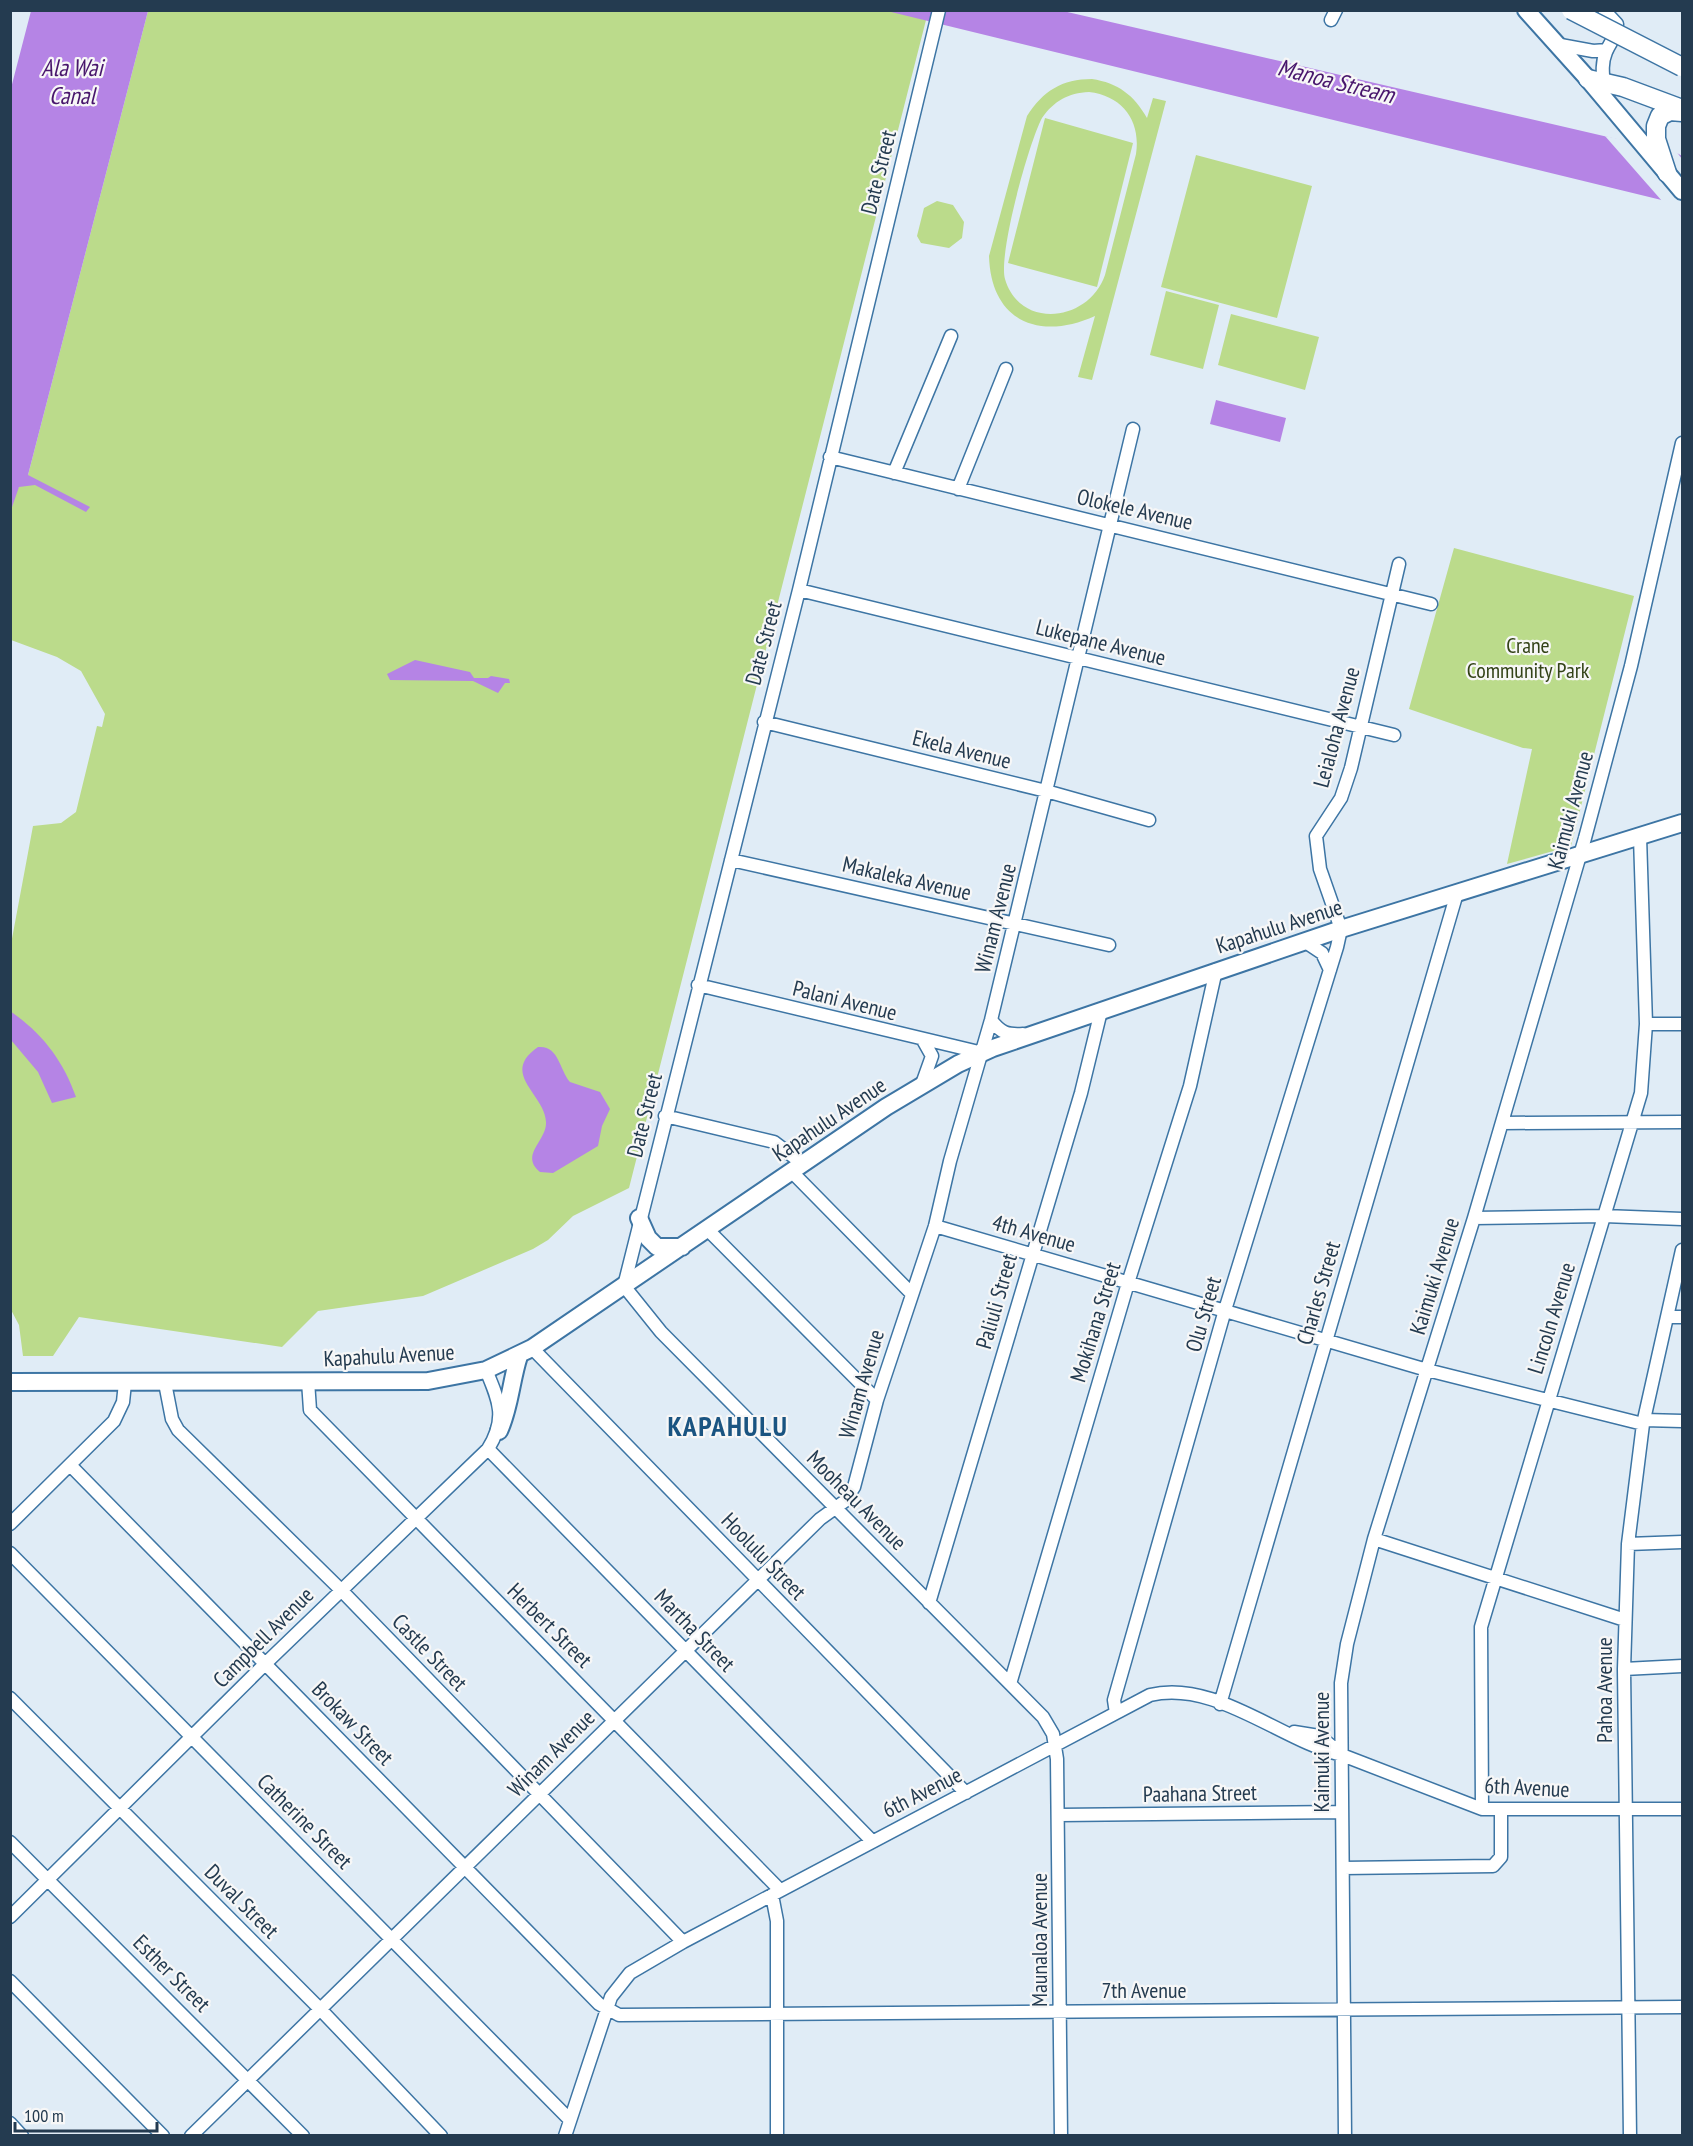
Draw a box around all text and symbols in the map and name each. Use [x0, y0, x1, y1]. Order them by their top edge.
water label: Ala Wai Canal [41, 52, 105, 111]
water label: Manoa Stream [1274, 52, 1399, 111]
street label: Date Street [854, 127, 902, 217]
street label: Olokele Avenue [1074, 482, 1196, 536]
street label: Date Street [738, 598, 788, 688]
street label: Lukepane Avenue [1033, 612, 1169, 672]
park label: Crane Community Park [1467, 631, 1590, 684]
street label: Leialoha Avenue [1306, 664, 1366, 790]
street label: Ekela Avenue [910, 723, 1014, 775]
street label: Kaimuki Avenue [1541, 748, 1599, 872]
street label: Makaleka Avenue [840, 850, 974, 906]
street label: Winam Avenue [968, 860, 1022, 976]
street label: Kapahulu Avenue [1212, 892, 1346, 960]
street label: Palani Avenue [790, 974, 900, 1026]
street label: Date Street [620, 1070, 668, 1160]
street label: Kapahulu Avenue [767, 1071, 891, 1167]
street label: 4th Avenue [989, 1208, 1079, 1258]
street label: Kaimuki Avenue [1403, 1214, 1465, 1338]
street label: Charles Street [1290, 1238, 1346, 1348]
street label: Paliuli Street [969, 1250, 1023, 1352]
street label: Mokihana Street [1063, 1259, 1127, 1385]
street label: Lincoln Avenue [1521, 1259, 1581, 1377]
street label: Olu Street [1179, 1273, 1227, 1355]
street label: Winam Avenue [832, 1326, 890, 1442]
street label: Kapahulu Avenue [323, 1338, 455, 1372]
district label: KAPAHULU [667, 1407, 789, 1444]
street label: Mooheau Avenue [801, 1444, 913, 1556]
street label: Hoolulu Street [716, 1507, 812, 1605]
street label: Herbert Street [502, 1577, 598, 1673]
street label: Campbell Avenue [207, 1581, 319, 1693]
street label: Martha Street [649, 1583, 741, 1677]
street label: Castle Street [386, 1608, 474, 1696]
street label: Pahoa Avenue [1590, 1637, 1618, 1743]
street label: Brokaw Street [306, 1675, 400, 1771]
street label: Kaimuki Avenue [1307, 1692, 1335, 1812]
street label: Winam Avenue [501, 1703, 601, 1803]
street label: 6th Avenue [878, 1760, 966, 1824]
street label: Catherine Street [252, 1768, 358, 1874]
street label: 6th Avenue [1484, 1771, 1570, 1803]
street label: Paahana Street [1143, 1778, 1257, 1808]
street label: Duval Street [199, 1858, 285, 1944]
street label: Maunaloa Avenue [1025, 1873, 1053, 2007]
street label: Esther Street [127, 1928, 217, 2018]
street label: 7th Avenue [1101, 1976, 1187, 2004]
scale bar [15, 2095, 158, 2133]
text: 100 m [24, 2104, 64, 2127]

